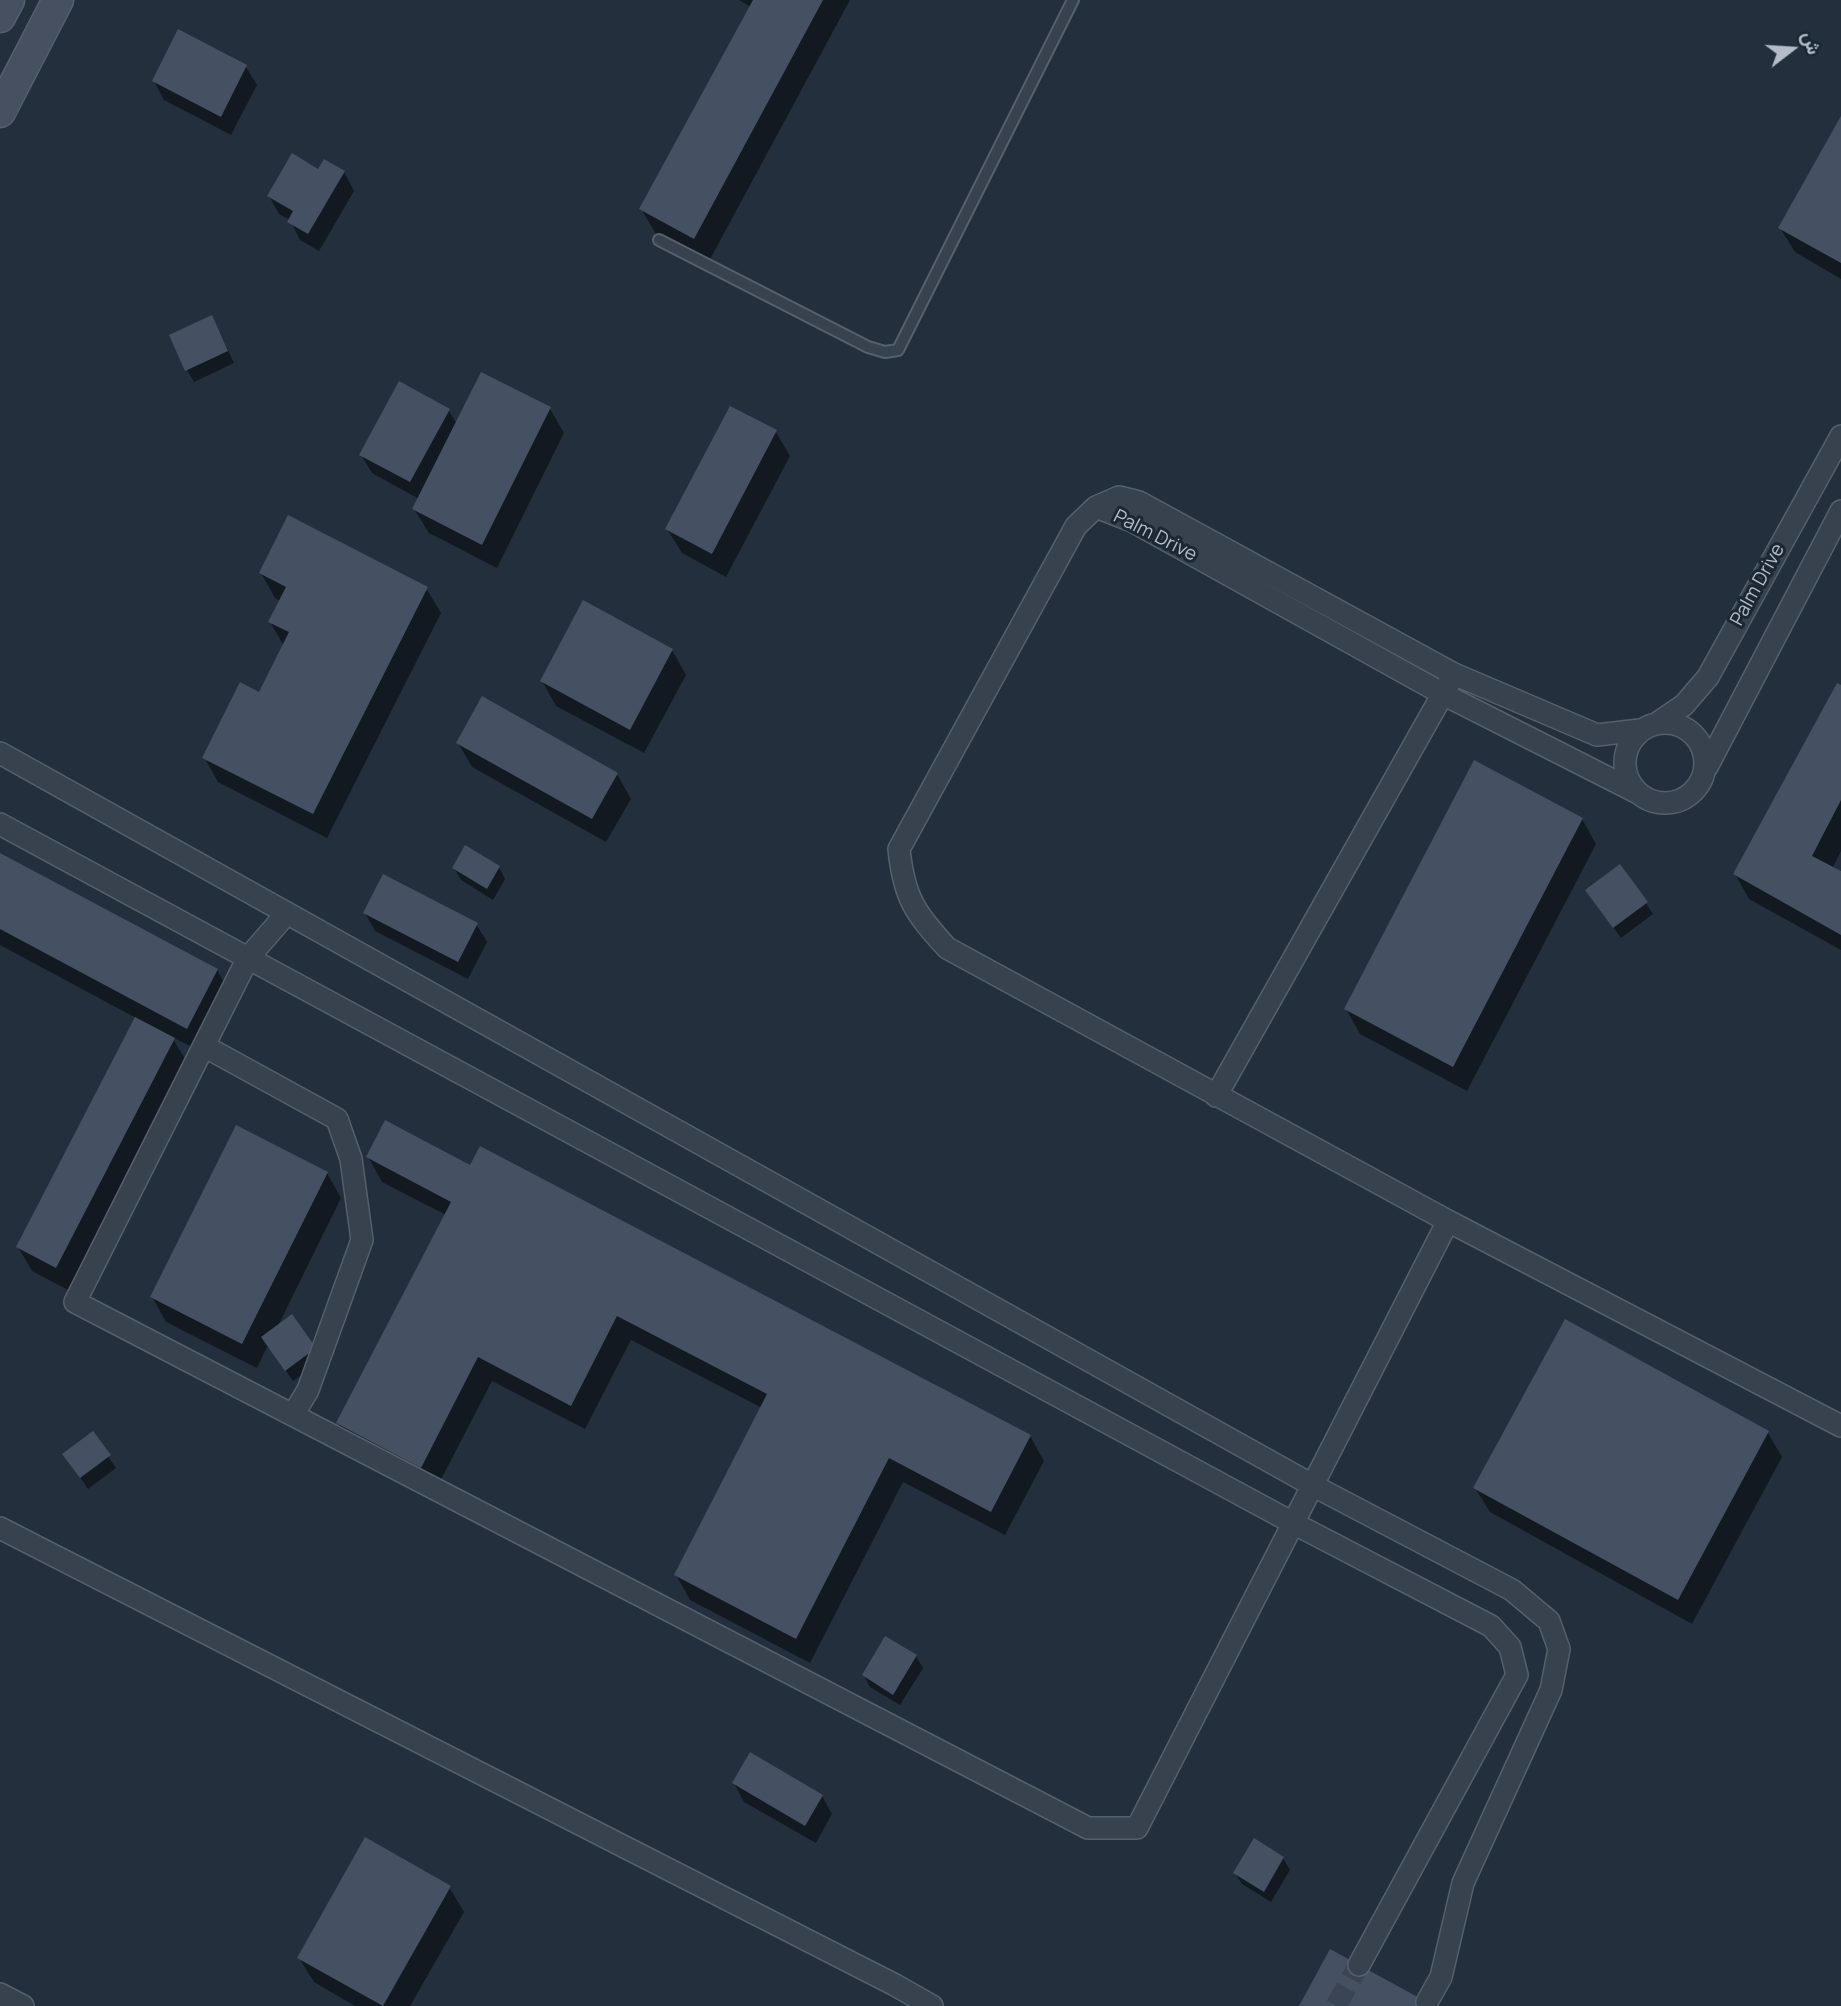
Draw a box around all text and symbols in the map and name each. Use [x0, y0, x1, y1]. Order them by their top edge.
north arrow [1757, 14, 1827, 84]
text: ش [1796, 28, 1828, 58]
street label: Palm Drive [1110, 505, 1200, 567]
street label: Palm Drive [1726, 540, 1790, 630]

